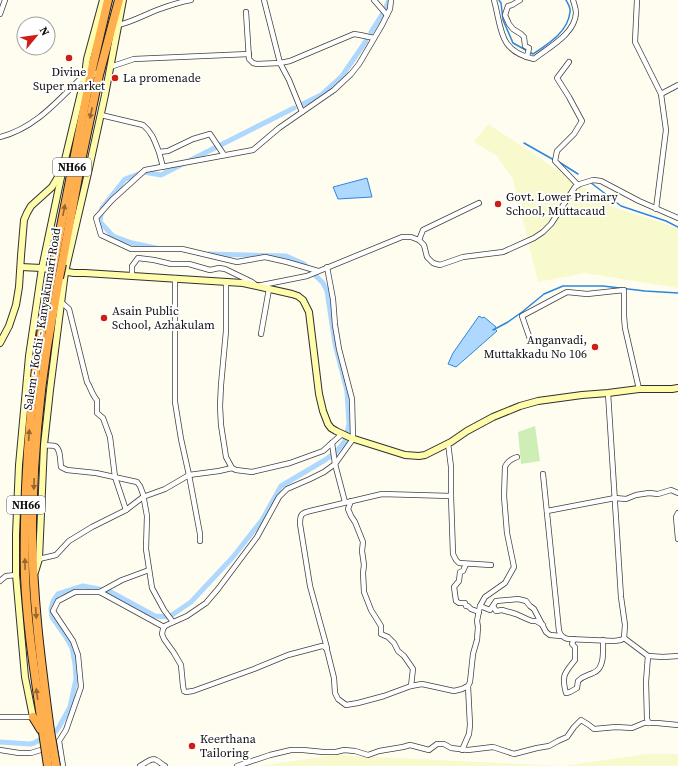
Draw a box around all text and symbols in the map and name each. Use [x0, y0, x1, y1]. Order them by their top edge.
north arrow [16, 16, 56, 56]
text: N [36, 24, 53, 39]
marker: Divine Super market [64, 53, 74, 63]
place label: Divine Super market [33, 64, 105, 94]
place label: La promenade [123, 70, 201, 86]
marker: La promenade [110, 73, 120, 83]
one-way arrow [88, 107, 94, 120]
road number: NH66 [53, 158, 91, 176]
place label: Govt. Lower Primary School, Muttacaud [506, 189, 619, 219]
marker: Govt. Lower Primary School, Muttacaud [493, 199, 503, 209]
one-way arrow [61, 204, 67, 216]
street label: Salem - Kochi - Kanyakumari Road [20, 227, 64, 411]
place label: Asain Public School, Azhakulam [112, 303, 215, 333]
marker: Asain Public School, Azhakulam [99, 313, 109, 323]
place label: Anganvadi, Muttakkadu No 106 [484, 332, 587, 362]
marker: Anganvadi, Muttakkadu No 106 [590, 342, 600, 352]
one-way arrow [26, 429, 33, 441]
one-way arrow [31, 478, 37, 491]
road number: NH66 [7, 496, 45, 514]
one-way arrow [22, 557, 28, 570]
one-way arrow [33, 607, 40, 619]
one-way arrow [34, 688, 40, 700]
place label: Keerthana Tailoring [200, 731, 257, 761]
marker: Keerthana Tailoring [187, 741, 197, 751]

